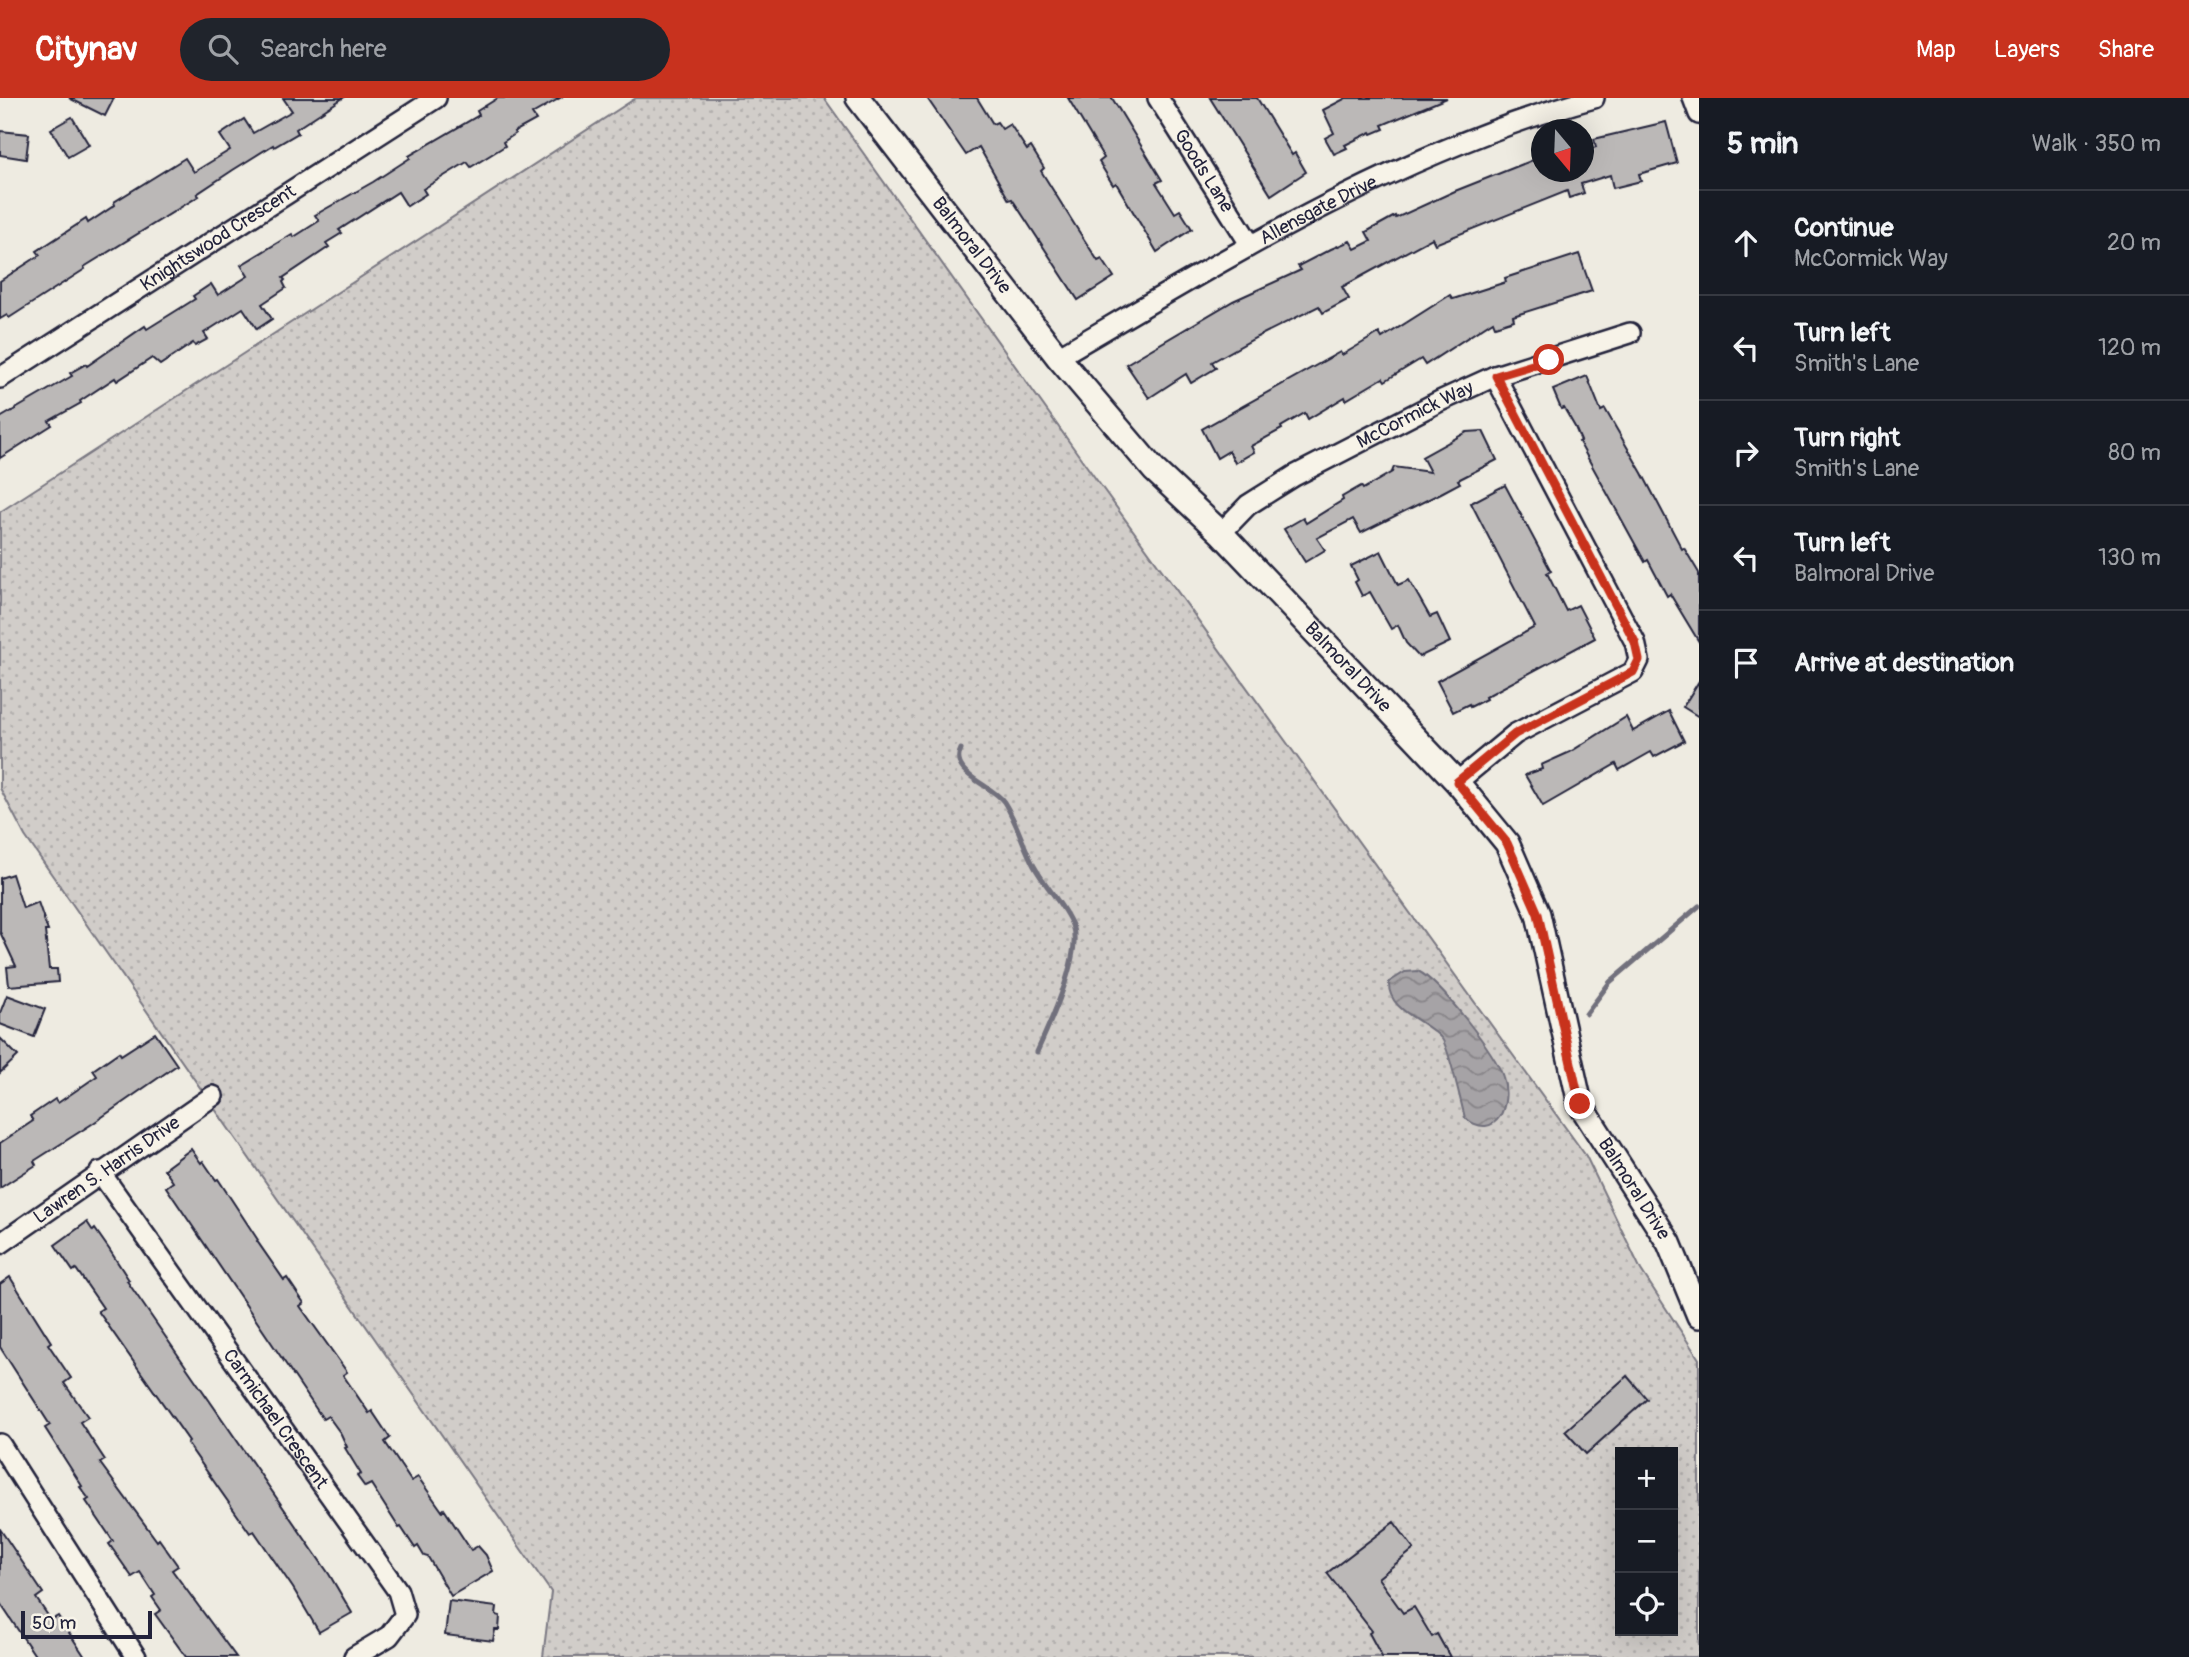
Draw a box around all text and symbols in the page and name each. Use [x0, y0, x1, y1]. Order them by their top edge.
search box [180, 18, 670, 81]
text: Citynav [35, 29, 138, 70]
icon: search [204, 30, 242, 68]
text: Search here [260, 33, 386, 65]
text: Map [1916, 35, 1956, 64]
text: Layers [1994, 35, 2060, 64]
text: Share [2098, 35, 2154, 64]
north arrow [1531, 119, 1594, 182]
street label: Goods Lane [1169, 125, 1239, 217]
text: 5 min [1727, 125, 1798, 162]
text: Walk · 350 m [2032, 129, 2161, 158]
street label: Allensgate Drive [1255, 170, 1381, 250]
street label: Knightswood Crescent [136, 179, 300, 297]
street label: Balmoral Drive [927, 192, 1017, 299]
text: Continue [1794, 212, 1894, 244]
icon: ahead [1727, 224, 1765, 262]
text: 20 m [2107, 228, 2161, 257]
text: McCormick Way [1794, 244, 1948, 273]
text: Turn left [1794, 317, 1890, 349]
icon: left [1727, 329, 1765, 367]
text: 120 m [2098, 333, 2161, 362]
route start [1533, 344, 1564, 375]
text: Smith's Lane [1794, 349, 1919, 378]
street label: McCormick Way [1353, 376, 1477, 454]
text: Turn right [1794, 422, 1900, 454]
icon: right [1727, 434, 1765, 472]
text: 80 m [2108, 438, 2161, 467]
text: Smith's Lane [1794, 454, 1919, 483]
text: Turn left [1794, 527, 1890, 559]
icon: left [1727, 539, 1765, 577]
text: 130 m [2098, 543, 2161, 572]
text: Balmoral Drive [1794, 559, 1934, 588]
street label: Balmoral Drive [1299, 617, 1397, 718]
icon: arrive [1727, 644, 1765, 682]
text: Arrive at destination [1794, 647, 2014, 679]
route end [1564, 1088, 1595, 1119]
street label: Lawren S. Harris Drive [29, 1110, 185, 1229]
street label: Balmoral Drive [1593, 1133, 1676, 1245]
street label: Carmichael Crescent [218, 1344, 334, 1494]
map controls [1615, 1447, 1678, 1636]
button: + [1615, 1447, 1678, 1510]
button: − [1615, 1510, 1678, 1573]
button: locate [1615, 1573, 1678, 1636]
scale bar [21, 1608, 152, 1640]
text: 50 m [32, 1611, 76, 1635]

